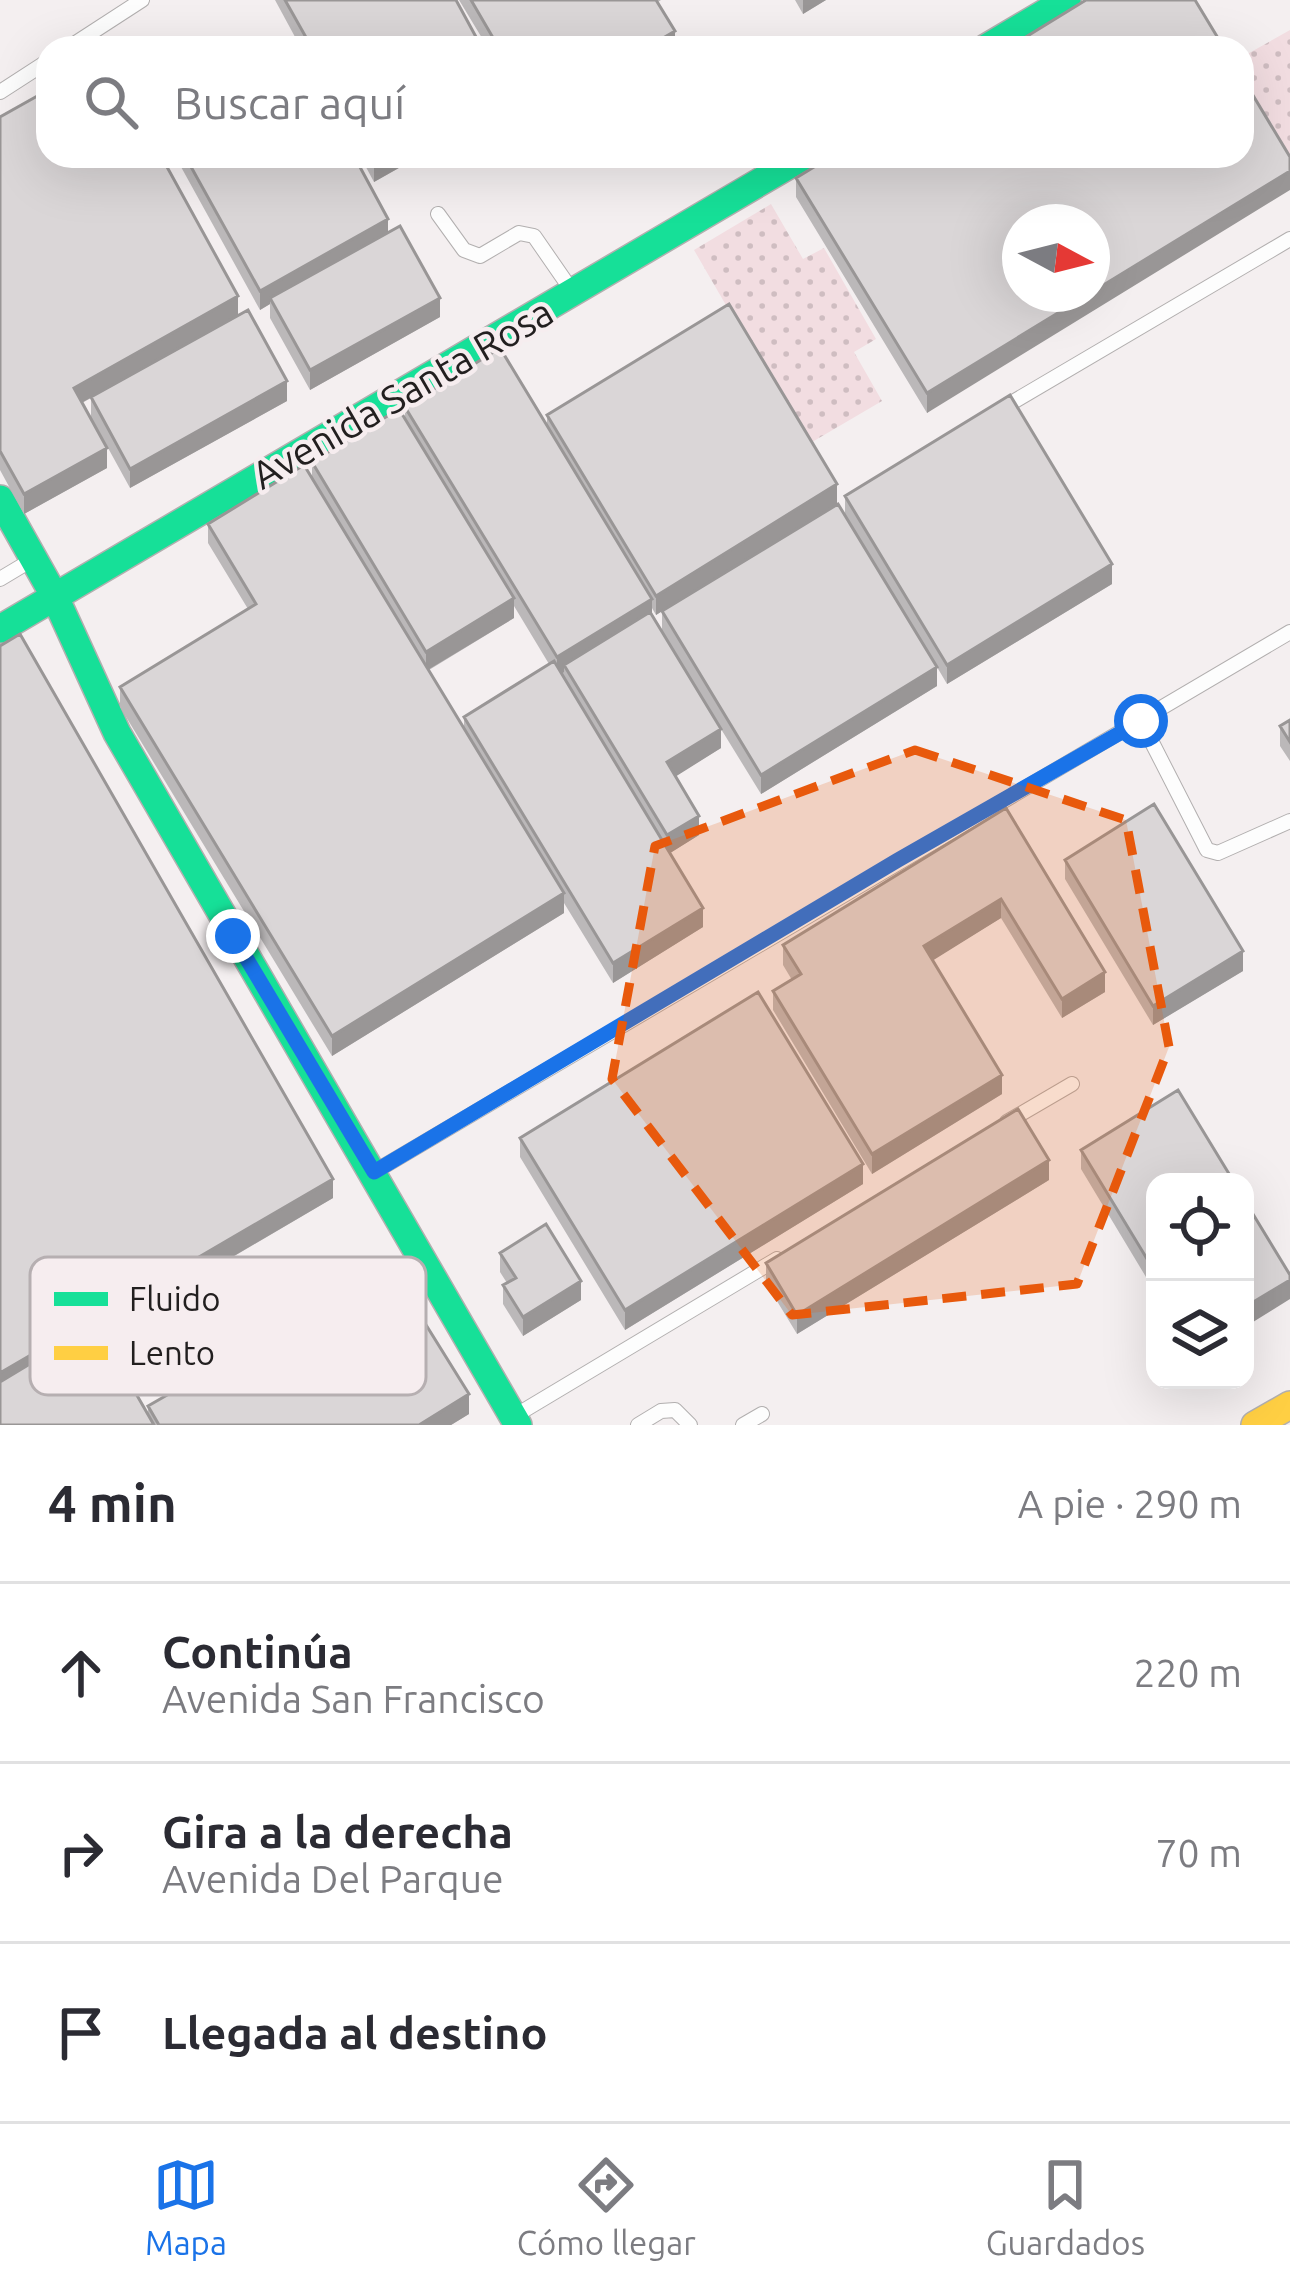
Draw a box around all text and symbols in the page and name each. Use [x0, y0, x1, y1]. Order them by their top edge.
search box [36, 36, 1254, 168]
icon: search [78, 69, 144, 135]
text: Buscar aquí [174, 77, 405, 128]
north arrow [1002, 204, 1110, 312]
street label: Avenida Santa Rosa [244, 289, 560, 497]
route start [1114, 694, 1168, 748]
route end [206, 909, 260, 963]
map controls [1146, 1173, 1254, 1389]
button: locate [1146, 1173, 1254, 1281]
legend [30, 1257, 426, 1395]
text: Fluido [129, 1280, 220, 1317]
button: layers [1146, 1281, 1254, 1389]
text: Lento [129, 1334, 215, 1371]
text: 4 min [48, 1474, 177, 1532]
text: A pie · 290 m [1018, 1482, 1242, 1525]
text: Continúa [162, 1626, 353, 1677]
icon: ahead [48, 1640, 114, 1706]
text: 220 m [1133, 1651, 1242, 1694]
text: Avenida San Francisco [162, 1677, 545, 1720]
text: Gira a la derecha [162, 1806, 513, 1857]
icon: right [48, 1820, 114, 1886]
text: 70 m [1155, 1831, 1242, 1874]
text: Avenida Del Parque [162, 1857, 503, 1900]
icon: arrive [48, 2000, 114, 2066]
text: Llegada al destino [162, 2007, 547, 2058]
tab: Mapa [145, 2152, 227, 2261]
tab: Cómo llegar [517, 2152, 696, 2261]
tab: Guardados [986, 2152, 1145, 2261]

